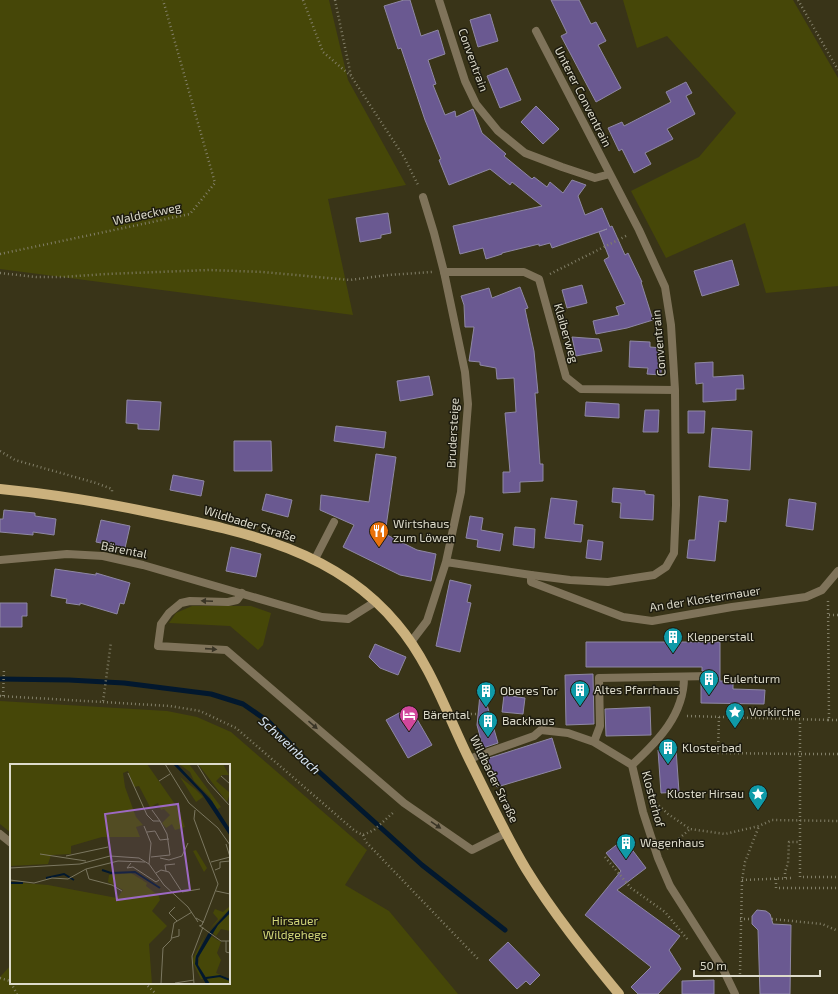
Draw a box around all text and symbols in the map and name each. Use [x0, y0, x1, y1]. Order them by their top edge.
street label: Conventrain [456, 26, 492, 93]
street label: Unterer Conventrain [553, 44, 615, 149]
street label: Waldeckweg [111, 199, 183, 227]
street label: Klaiberweg [552, 301, 582, 364]
street label: Conventrain [648, 309, 668, 377]
street label: Brudersteige [443, 397, 461, 468]
street label: Wildbader Straße [202, 502, 298, 544]
place label: Wirtshaus zum Löwen [393, 516, 455, 544]
restaurant icon: Wirtshaus zum Löwen [368, 520, 390, 548]
street label: Bärental [100, 538, 149, 560]
street label: An der Klostermauer [648, 582, 762, 614]
one-way arrow [201, 598, 213, 605]
building icon: Klepperstall [662, 626, 684, 654]
place label: Klepperstall [687, 629, 754, 643]
one-way arrow [205, 646, 217, 653]
building icon: Eulenturm [698, 668, 720, 696]
place label: Eulenturm [723, 671, 780, 685]
building icon: Altes Pfarrhaus [569, 679, 591, 707]
building icon: Oberes Tor [475, 680, 497, 708]
place label: Altes Pfarrhaus [594, 682, 679, 696]
place label: Oberes Tor [500, 683, 558, 697]
place icon: Vorkirche [724, 701, 746, 729]
hotel icon: Bärental [398, 704, 420, 732]
place label: Vorkirche [749, 704, 801, 718]
place label: Bärental [423, 707, 470, 721]
building icon: Backhaus [477, 710, 499, 738]
water label: Schweinbach [256, 712, 324, 778]
place label: Backhaus [502, 713, 555, 727]
one-way arrow [308, 720, 318, 730]
street label: Wildbader Straße [468, 732, 522, 825]
building icon: Klosterbad [657, 737, 679, 765]
place label: Klosterbad [682, 740, 742, 754]
inset map [10, 764, 230, 984]
street label: Klosterhof [640, 769, 668, 829]
place icon: Kloster Hirsau [747, 783, 769, 811]
place label: Kloster Hirsau [667, 786, 744, 800]
one-way arrow [430, 822, 442, 829]
building icon: Wagenhaus [615, 832, 637, 860]
place label: Wagenhaus [640, 835, 704, 849]
park label: Hirsauer Wildgehege [263, 913, 327, 941]
scale bar [694, 952, 820, 978]
text: 50 m [700, 958, 727, 972]

